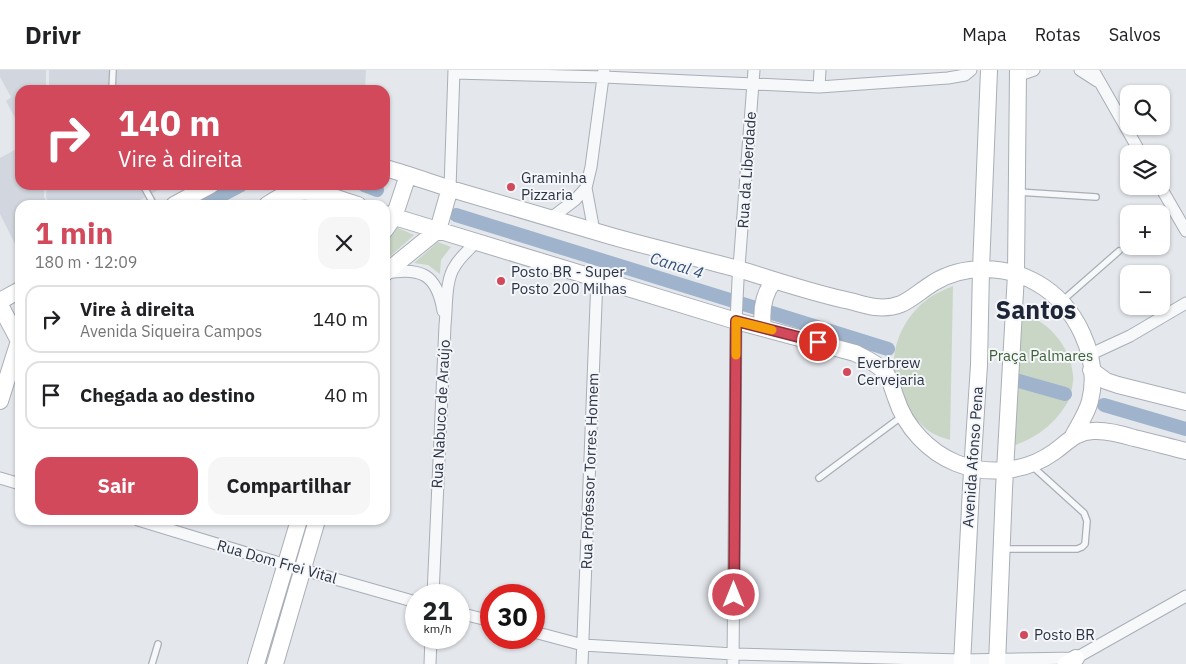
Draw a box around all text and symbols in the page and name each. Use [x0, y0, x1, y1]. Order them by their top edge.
text: Drivr [25, 19, 81, 51]
text: Mapa [962, 23, 1007, 46]
text: Rotas [1035, 23, 1081, 46]
text: Salvos [1109, 23, 1161, 46]
map controls [1120, 85, 1170, 315]
button: search [1120, 85, 1170, 135]
text: 140 m [118, 100, 221, 146]
icon: right [35, 105, 100, 170]
street label: Rua da Liberdade [733, 111, 760, 229]
text: Vire à direita [118, 144, 242, 173]
button: layers [1120, 145, 1170, 195]
place label: Graminha Pizzaria [521, 168, 587, 204]
marker: Graminha Pizzaria [505, 181, 517, 193]
button: + [1120, 205, 1170, 255]
text: 1 min [35, 213, 113, 252]
button: close [318, 217, 370, 269]
water label: Canal 4 [648, 247, 706, 283]
text: 180 m · 12:09 [35, 252, 137, 272]
place label: Posto BR - Super Posto 200 Milhas [511, 262, 627, 298]
button: − [1120, 265, 1170, 315]
marker: Posto BR - Super Posto 200 Milhas [495, 275, 507, 287]
district label: Santos [996, 293, 1076, 326]
text: Vire à direita [80, 297, 195, 321]
icon: right [37, 305, 65, 333]
text: 140 m [313, 307, 368, 331]
text: Avenida Siqueira Campos [80, 321, 262, 341]
pin [797, 321, 839, 363]
icon: arrive [804, 328, 832, 356]
street label: Rua Nabuco de Araújo [427, 339, 454, 489]
park label: Praça Palmares [989, 346, 1093, 365]
place label: Everbrew Cervejaria [857, 353, 925, 389]
marker: Everbrew Cervejaria [841, 366, 853, 378]
street label: Rua Professor Torres Homem [577, 372, 602, 570]
icon: arrive [37, 381, 65, 409]
text: Chegada ao destino [80, 383, 255, 407]
text: 40 m [324, 383, 368, 407]
street label: Avenida Afonso Pena [958, 386, 987, 528]
button: Sair [35, 457, 198, 515]
button: Compartilhar [208, 457, 370, 515]
street label: Rua Dom Frei Vital [215, 535, 339, 588]
position arrow [707, 568, 759, 620]
speed limit sign: 30 [480, 584, 545, 649]
text: 21 [422, 594, 453, 627]
text: km/h [423, 621, 452, 636]
place label: Posto BR [1034, 625, 1095, 644]
marker: Posto BR [1018, 629, 1030, 641]

